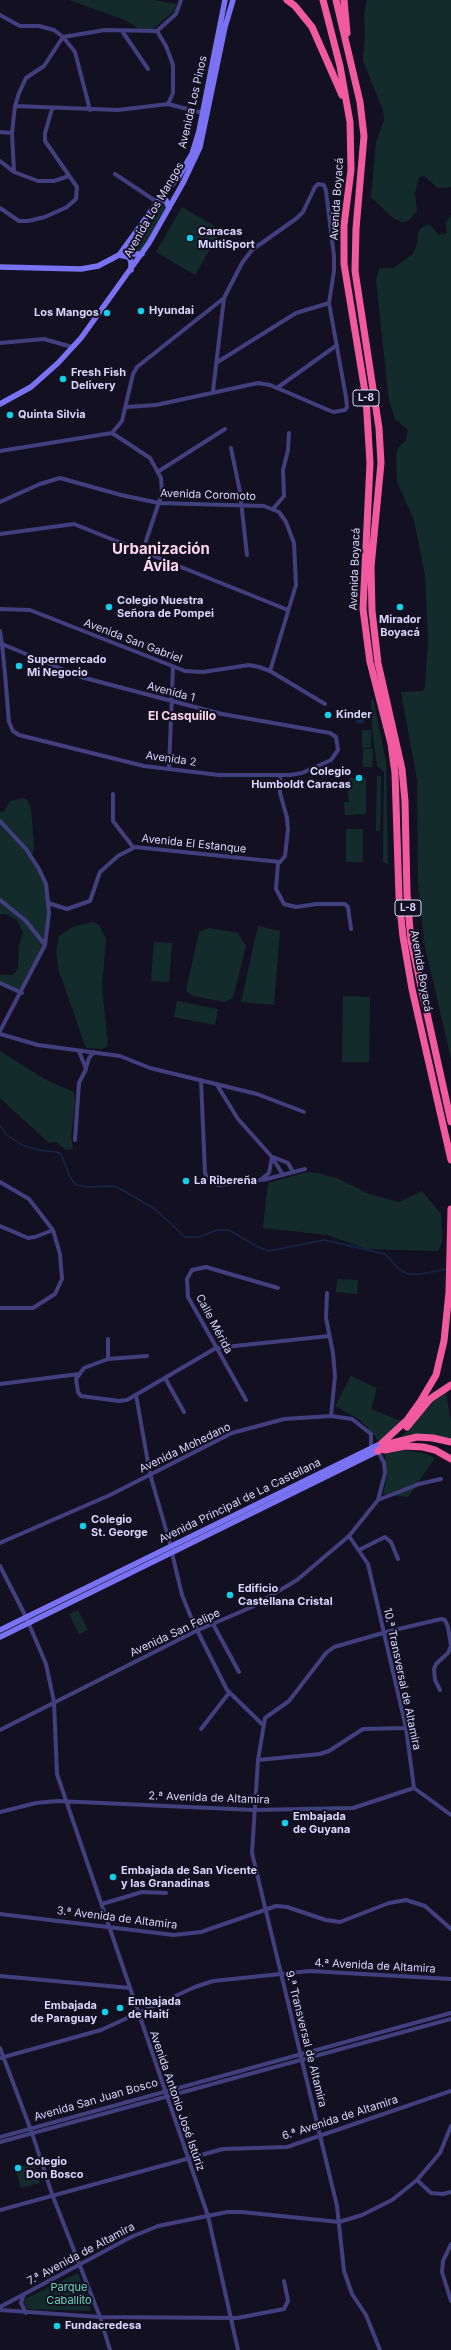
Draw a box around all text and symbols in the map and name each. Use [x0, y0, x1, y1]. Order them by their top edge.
street label: Avenida Los Pinos [176, 54, 210, 150]
street label: Avenida Boyacá [328, 157, 346, 241]
street label: Avenida Los Mangos [121, 160, 187, 260]
place label: Caracas MultiSport [198, 225, 255, 251]
marker: Caracas MultiSport [185, 233, 195, 243]
place label: Hyundai [149, 304, 194, 318]
place label: Los Mangos [34, 306, 99, 320]
marker: Hyundai [136, 306, 146, 316]
marker: Los Mangos [102, 308, 112, 318]
place label: Fresh Fish Delivery [71, 366, 126, 392]
marker: Fresh Fish Delivery [58, 374, 68, 384]
road number: L-8 [353, 390, 379, 406]
place label: Quinta Silvia [18, 408, 86, 422]
marker: Quinta Silvia [5, 410, 15, 420]
street label: Avenida Coromoto [160, 487, 256, 503]
street label: Avenida Boyacá [347, 527, 363, 611]
district label: Urbanización Ávila [112, 540, 210, 575]
place label: Colegio Nuestra Señora de Pompei [117, 594, 214, 620]
marker: Colegio Nuestra Señora de Pompei [104, 602, 114, 612]
marker: Mirador Boyacá [395, 602, 405, 612]
place label: Mirador Boyacá [379, 613, 421, 639]
street label: Avenida San Gabriel [82, 616, 184, 666]
place label: Supermercado Mi Negocio [27, 653, 107, 679]
marker: Supermercado Mi Negocio [14, 661, 24, 671]
street label: Avenida 1 [146, 679, 196, 705]
place label: Kinder [336, 708, 372, 722]
district label: El Casquillo [148, 709, 216, 723]
marker: Kinder [323, 710, 333, 720]
street label: Avenida 2 [145, 749, 197, 769]
place label: Colegio Humboldt Caracas [251, 765, 351, 791]
marker: Colegio Humboldt Caracas [354, 773, 364, 783]
street label: Avenida El Estanque [141, 832, 247, 856]
road number: L-8 [395, 900, 421, 916]
street label: Avenida Boyacá [407, 929, 435, 1013]
place label: La Ribereña [194, 1174, 257, 1188]
marker: La Ribereña [181, 1176, 191, 1186]
street label: Calle Mérida [193, 1292, 235, 1356]
street label: Avenida Mohedano [137, 1420, 233, 1476]
street label: Avenida Principal de La Castellana [157, 1456, 323, 1546]
place label: Colegio St. George [91, 1513, 148, 1539]
marker: Colegio St. George [78, 1521, 88, 1531]
place label: Edificio Castellana Cristal [238, 1582, 333, 1608]
marker: Edificio Castellana Cristal [225, 1590, 235, 1600]
street label: Avenida San Felipe [128, 1606, 222, 1660]
street label: 10.ª Transversal de Altamira [380, 1607, 424, 1751]
street label: 2.ª Avenida de Altamira [148, 1789, 270, 1807]
place label: Embajada de Guyana [293, 1810, 350, 1836]
marker: Embajada de Guyana [280, 1818, 290, 1828]
place label: Embajada de San Vicente y las Granadinas [121, 1864, 257, 1890]
marker: Embajada de San Vicente y las Granadinas [108, 1872, 118, 1882]
street label: 3.ª Avenida de Altamira [56, 1904, 178, 1932]
street label: 4.ª Avenida de Altamira [314, 1956, 436, 1976]
street label: 9.ª Transversal de Altamira [283, 1969, 329, 2109]
place label: Embajada de Haití [128, 1995, 181, 2021]
place label: Embajada de Paraguay [30, 1999, 97, 2025]
marker: Embajada de Haití [115, 2003, 125, 2013]
marker: Embajada de Paraguay [100, 2007, 110, 2017]
street label: Avenida Antonio José Istúriz [147, 2029, 207, 2173]
street label: Avenida San Juan Bosco [33, 2076, 159, 2124]
street label: 6.ª Avenida de Altamira [280, 2093, 400, 2143]
place label: Colegio Don Bosco [26, 2155, 84, 2181]
marker: Colegio Don Bosco [13, 2163, 23, 2173]
street label: 7.ª Avenida de Altamira [25, 2220, 137, 2288]
park label: Parque Caballito [46, 2281, 92, 2307]
place label: Fundacredesa [65, 2319, 141, 2333]
marker: Fundacredesa [52, 2321, 62, 2331]

